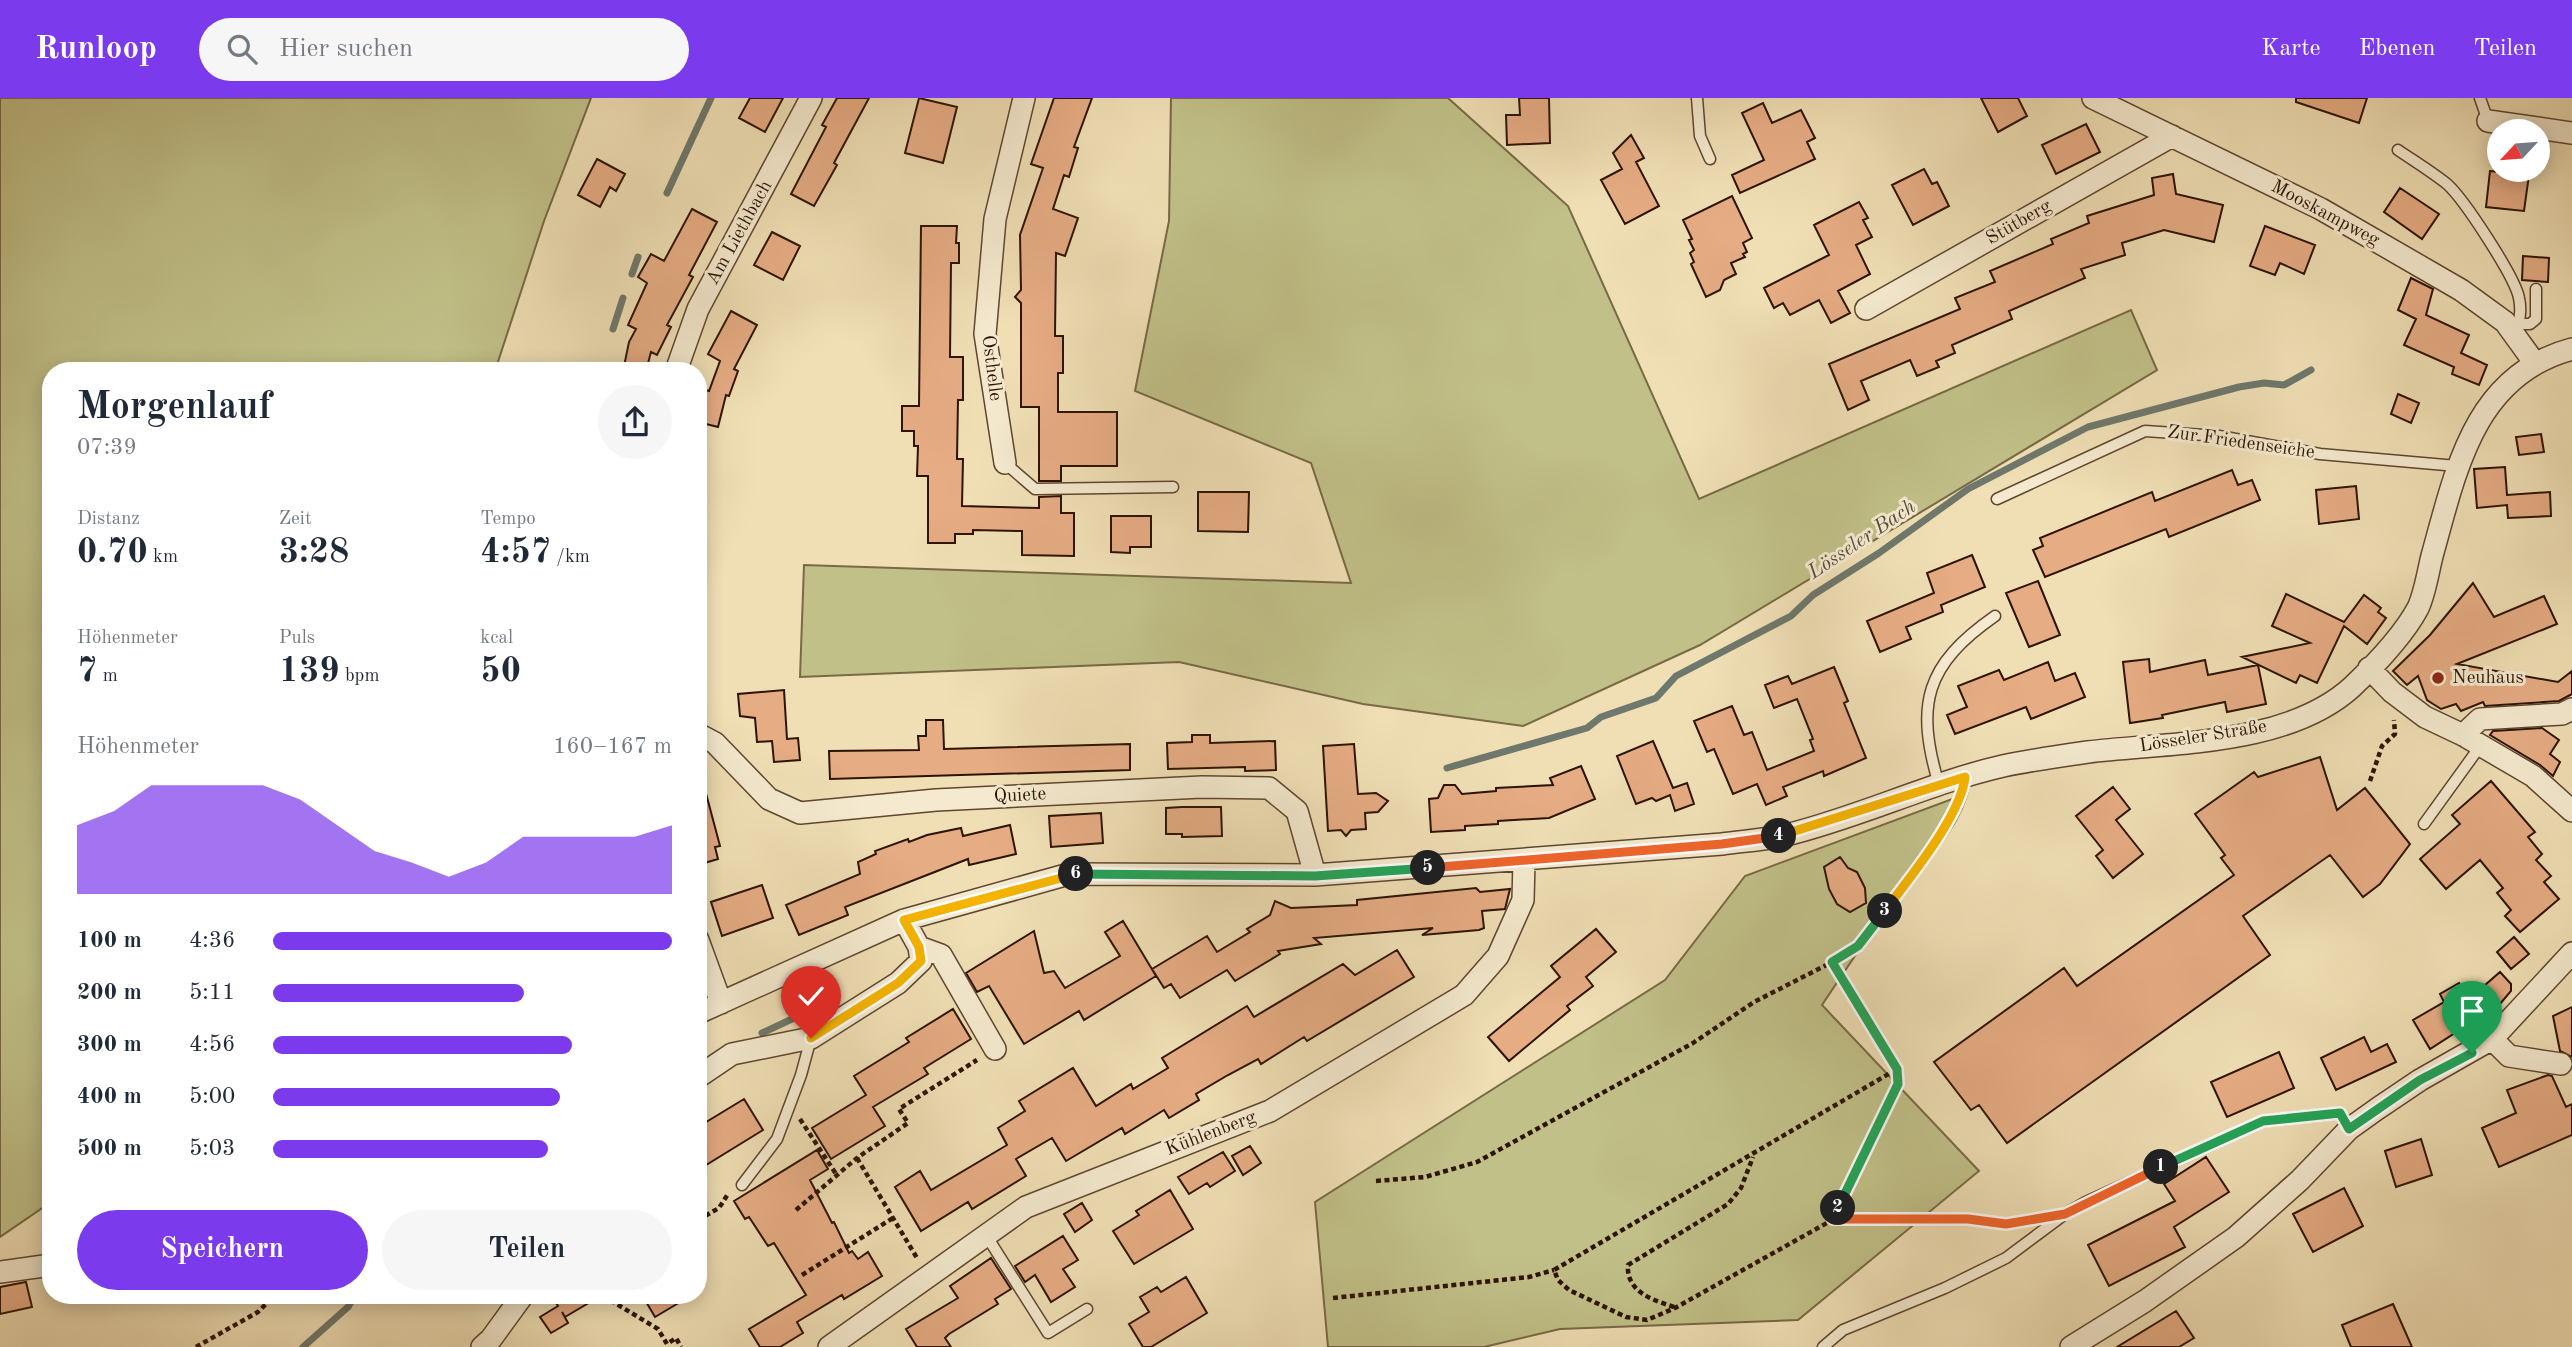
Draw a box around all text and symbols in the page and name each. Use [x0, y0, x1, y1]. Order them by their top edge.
search box [199, 18, 689, 81]
icon: search [223, 30, 261, 68]
text: Runloop [35, 33, 157, 66]
text: Hier suchen [279, 36, 413, 62]
text: Karte [2261, 37, 2321, 61]
text: Ebenen [2359, 37, 2435, 61]
text: Teilen [2473, 37, 2537, 61]
north arrow [2487, 119, 2550, 182]
map controls [2487, 119, 2550, 182]
street label: Am Liethbach [704, 178, 776, 288]
street label: Mooskampweg [2268, 178, 2383, 251]
street label: Stütberg [1983, 196, 2055, 249]
street label: Osthelle [978, 334, 1004, 402]
button: share [598, 385, 672, 459]
text: Morgenlauf [77, 389, 272, 427]
street label: Zur Friedenseiche [2166, 423, 2316, 463]
text: 07:39 [77, 436, 137, 459]
water label: Lösseler Bach [1803, 496, 1920, 584]
text: Distanz [77, 510, 140, 529]
text: Zeit [279, 510, 312, 529]
text: Tempo [480, 510, 536, 529]
text: 0.70 [77, 535, 148, 570]
text: 3:28 [279, 535, 349, 570]
text: 4:57 [480, 535, 551, 570]
text: km [148, 548, 178, 567]
text: /km [551, 548, 590, 567]
text: Höhenmeter [77, 629, 178, 648]
text: Puls [279, 629, 315, 648]
text: kcal [480, 629, 513, 648]
text: 7 [77, 654, 97, 689]
text: 139 [279, 654, 340, 689]
text: 50 [480, 654, 521, 689]
text: m [97, 667, 118, 686]
text: bpm [340, 667, 380, 686]
place label: Neuhaus [2452, 669, 2524, 688]
marker: Neuhaus [2430, 670, 2446, 686]
street label: Lösseler Straße [2138, 718, 2268, 756]
text: Höhenmeter [77, 735, 199, 758]
text: 160–167 m [553, 735, 672, 758]
street label: Quiete [993, 785, 1047, 807]
pin: 4 [1762, 818, 1796, 854]
text: 4 [1773, 826, 1784, 845]
pin: 5 [1410, 850, 1446, 886]
pin: 6 [1058, 856, 1094, 892]
text: 5 [1422, 858, 1433, 877]
text: 6 [1070, 864, 1081, 883]
pin: 3 [1868, 894, 1902, 928]
text: 3 [1879, 901, 1890, 920]
text: 100 m [77, 929, 142, 952]
text: 4:36 [189, 929, 235, 952]
pin [781, 966, 841, 1038]
icon: check [792, 977, 830, 1015]
text: 200 m [77, 981, 142, 1004]
text: 5:11 [189, 981, 235, 1004]
pin [2442, 981, 2502, 1053]
icon: arrive [2453, 992, 2491, 1030]
text: 300 m [77, 1033, 142, 1056]
text: 4:56 [189, 1033, 235, 1056]
text: 400 m [77, 1085, 142, 1108]
text: 5:00 [189, 1085, 235, 1108]
street label: Kühlenberg [1163, 1108, 1260, 1160]
text: 500 m [77, 1137, 142, 1160]
text: 5:03 [189, 1137, 235, 1160]
pin: 1 [2144, 1150, 2178, 1184]
text: 1 [2155, 1157, 2166, 1176]
pin: 2 [1820, 1190, 1856, 1226]
text: 2 [1832, 1198, 1843, 1217]
button: Speichern [77, 1210, 368, 1290]
button: Teilen [382, 1210, 672, 1290]

